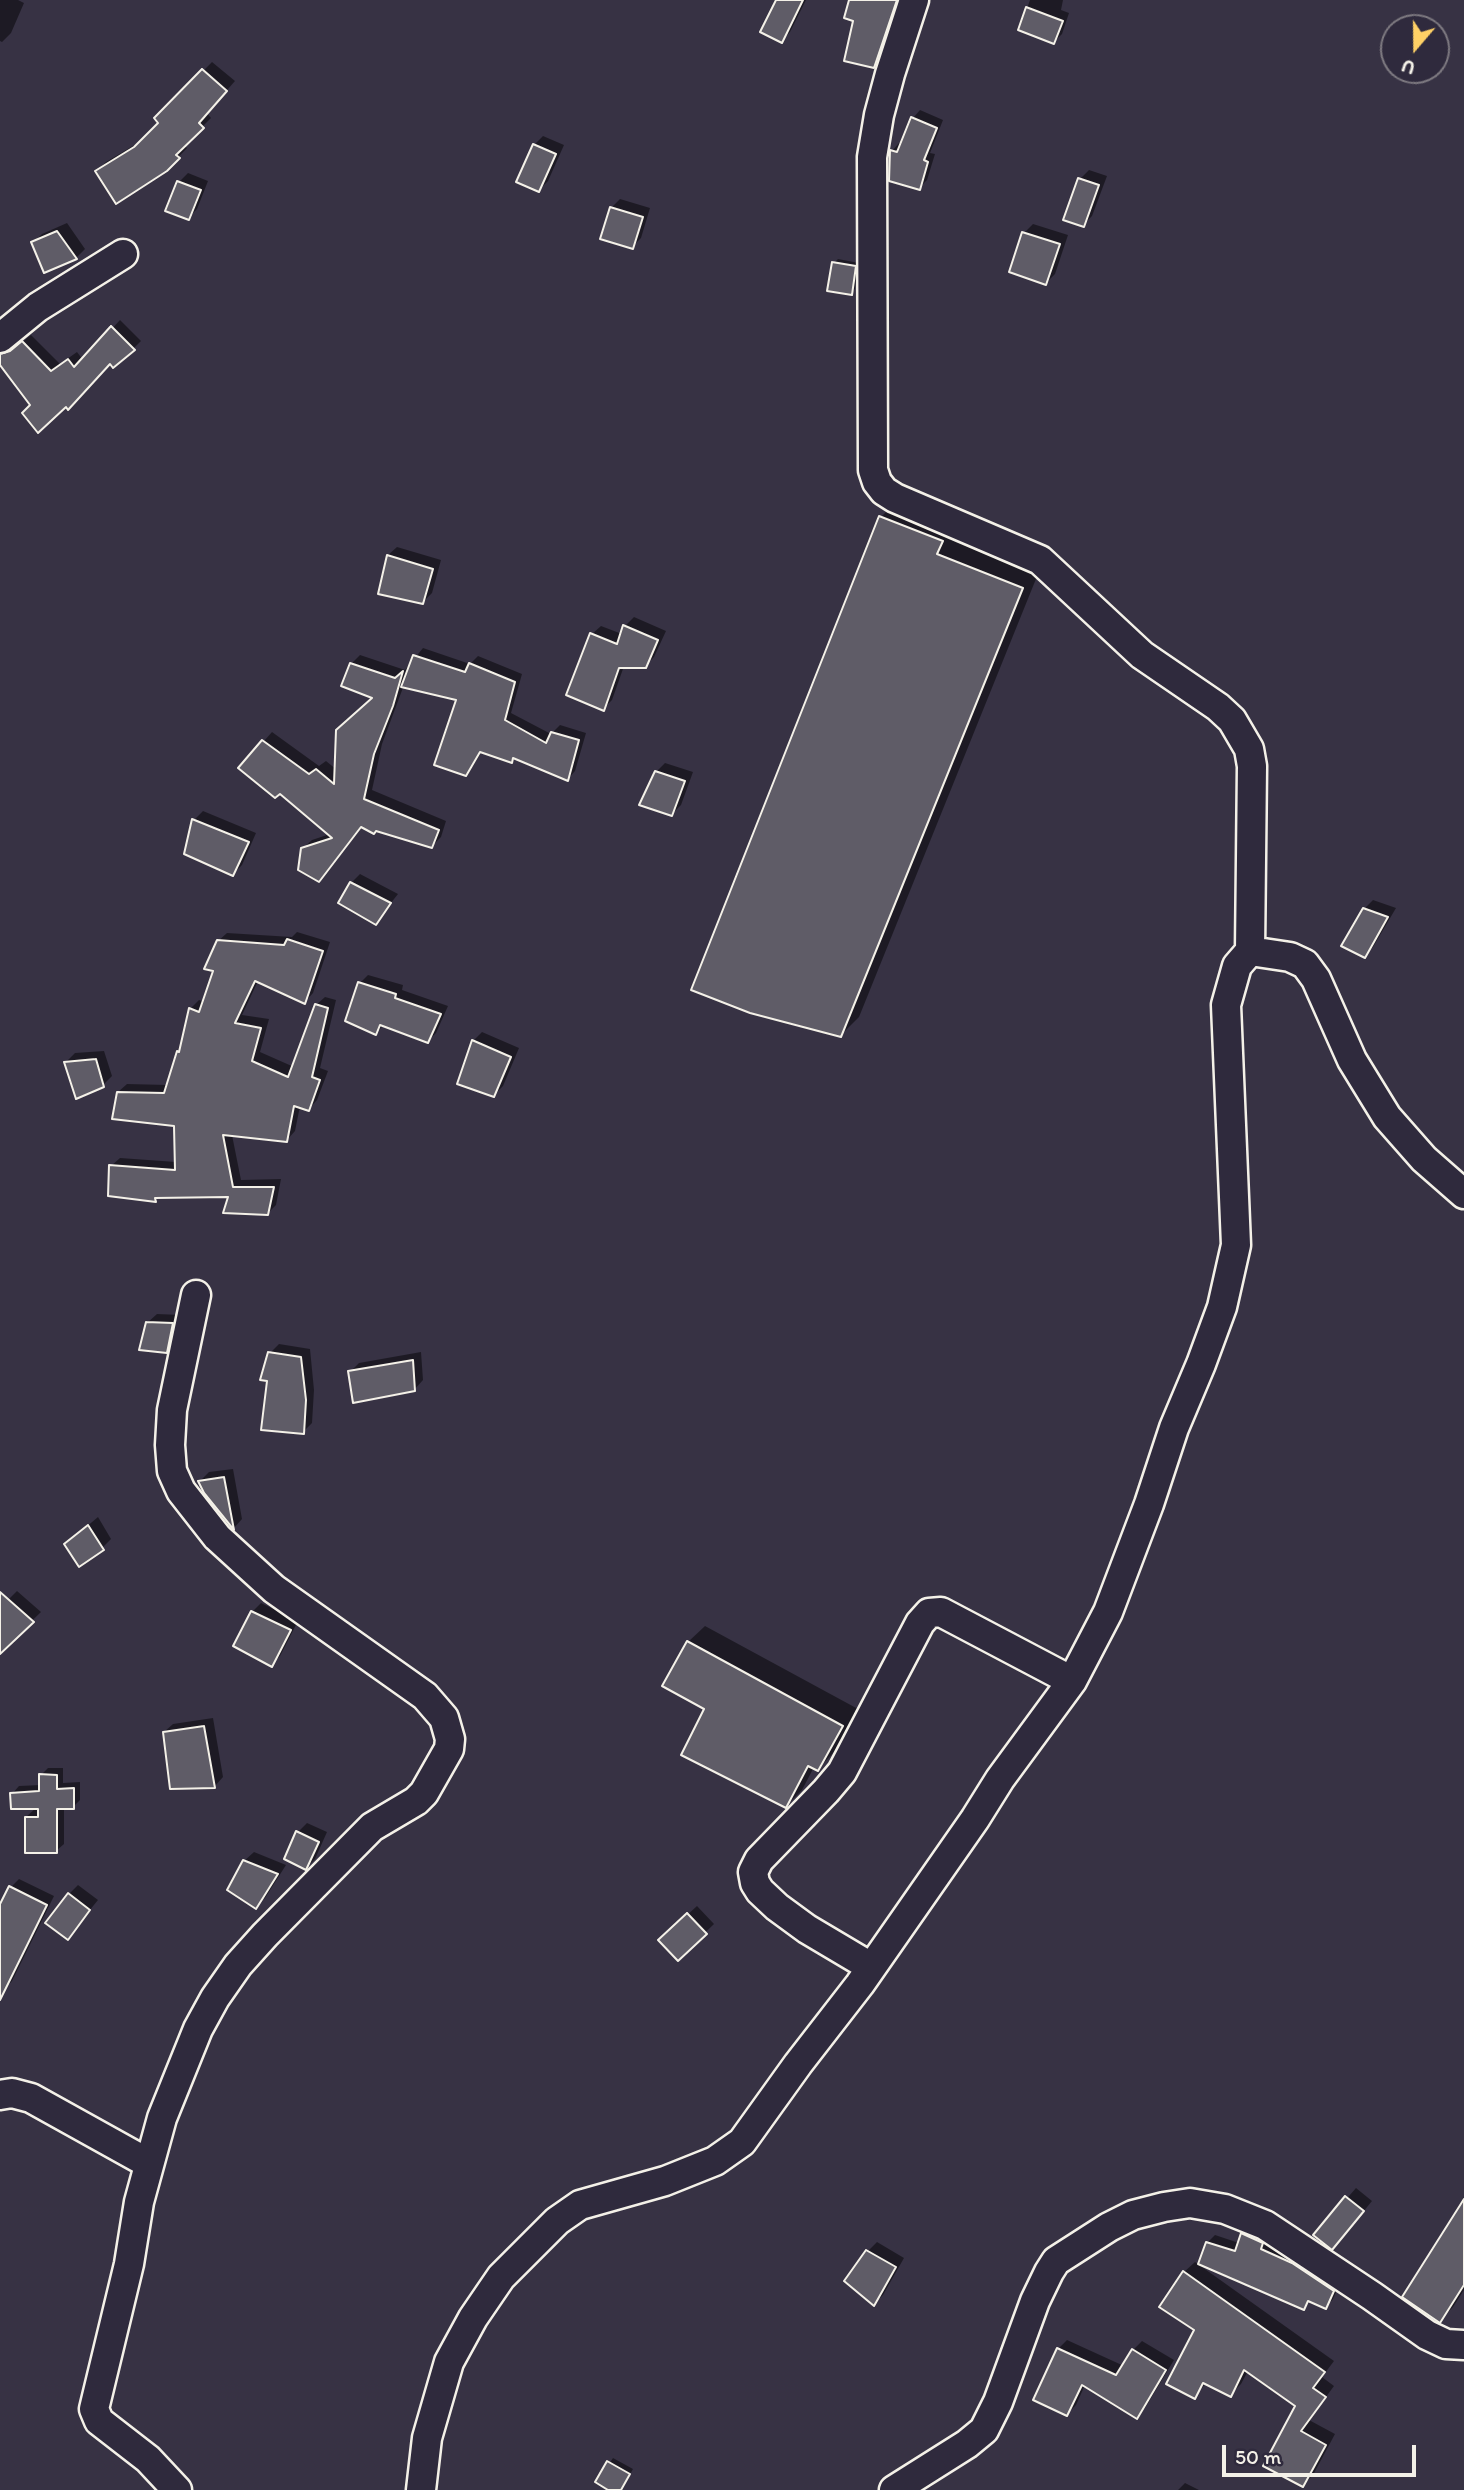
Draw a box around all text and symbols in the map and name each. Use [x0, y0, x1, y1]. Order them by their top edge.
north arrow [1380, 14, 1450, 84]
text: U [1398, 54, 1418, 80]
scale bar [1226, 2430, 1420, 2474]
text: 50 m [1235, 2444, 1281, 2469]

